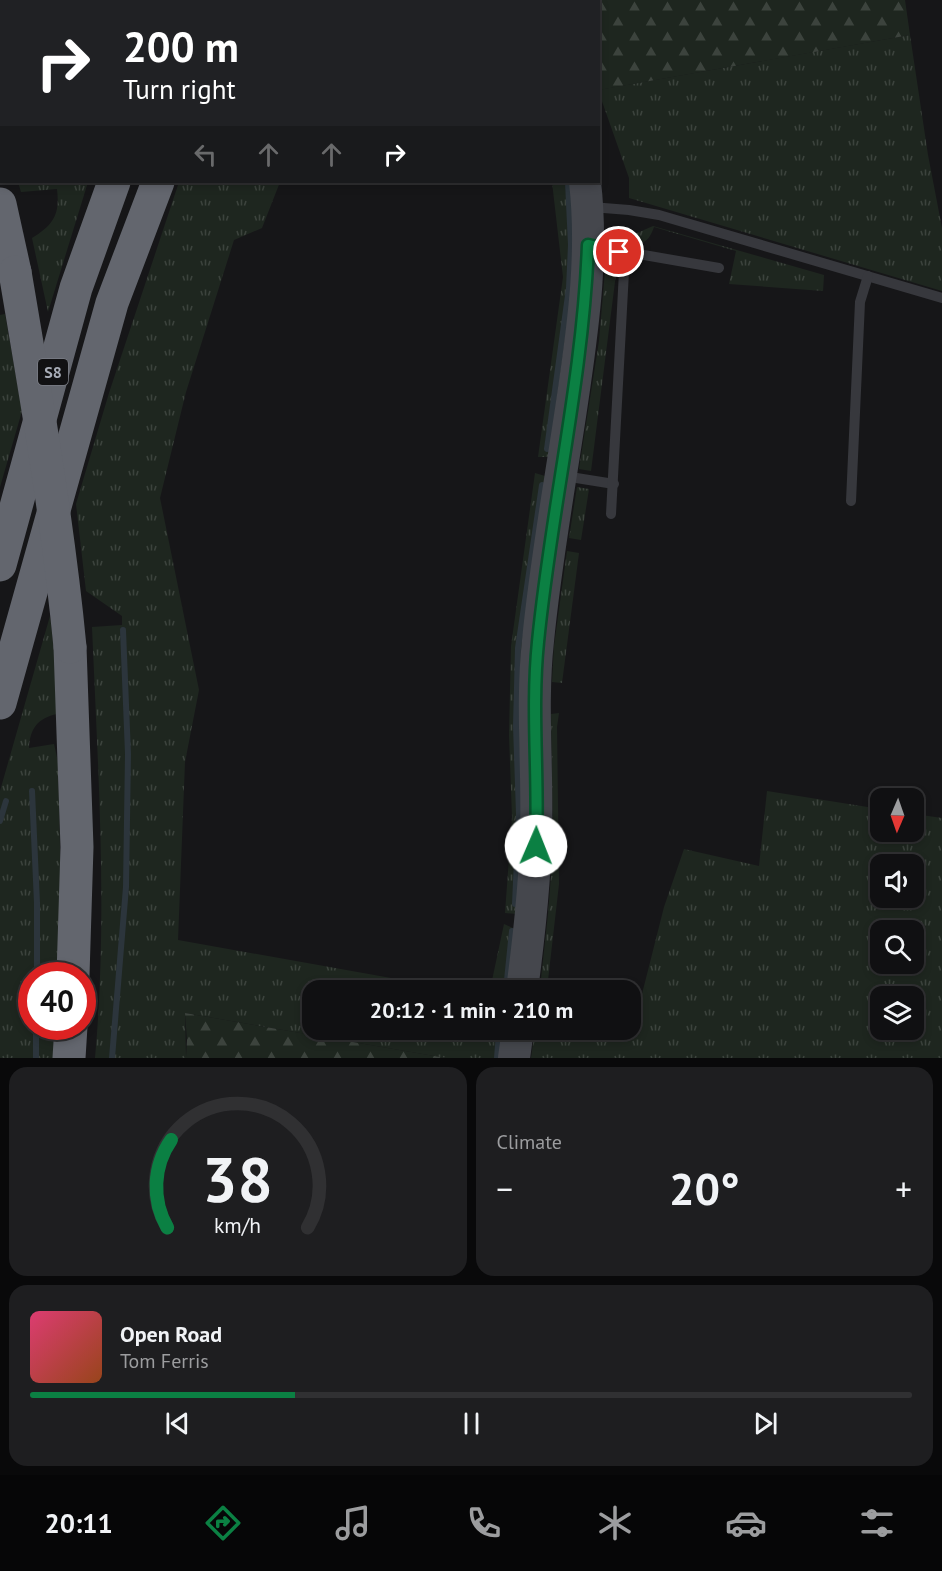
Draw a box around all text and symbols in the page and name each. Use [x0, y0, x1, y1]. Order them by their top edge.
text: 200 m [123, 19, 239, 74]
icon: right [24, 24, 102, 102]
text: Turn right [123, 72, 236, 106]
icon: left [189, 138, 222, 171]
icon: ahead [252, 138, 285, 171]
icon: ahead [315, 138, 348, 171]
icon: right [378, 138, 411, 171]
pin [593, 226, 644, 277]
icon: arrive [602, 235, 635, 268]
road number: S8 [38, 359, 68, 385]
north arrow [870, 788, 924, 842]
map controls [870, 788, 924, 1040]
position arrow [504, 814, 568, 878]
button: sound [870, 854, 924, 908]
button: search [870, 920, 924, 974]
speed limit sign: 40 [18, 962, 96, 1040]
button: layers [870, 986, 924, 1040]
text: 20:12 · 1 min · 210 m [370, 996, 573, 1024]
text: Climate [497, 1129, 562, 1155]
text: 38 [202, 1138, 273, 1219]
text: 20° [669, 1159, 740, 1217]
text: − [497, 1167, 513, 1210]
text: + [895, 1167, 912, 1210]
text: km/h [214, 1212, 261, 1240]
text: Open Road [120, 1320, 222, 1348]
text: Tom Ferris [120, 1348, 209, 1374]
icon: previous [161, 1407, 194, 1440]
icon: pause [455, 1407, 488, 1440]
icon: next [749, 1407, 782, 1440]
icon: directions [202, 1502, 244, 1544]
icon: music [332, 1502, 374, 1544]
icon: phone [463, 1502, 505, 1544]
icon: climate [594, 1502, 636, 1544]
icon: car [725, 1502, 767, 1544]
icon: filters [856, 1502, 898, 1544]
text: 20:11 [44, 1506, 113, 1540]

